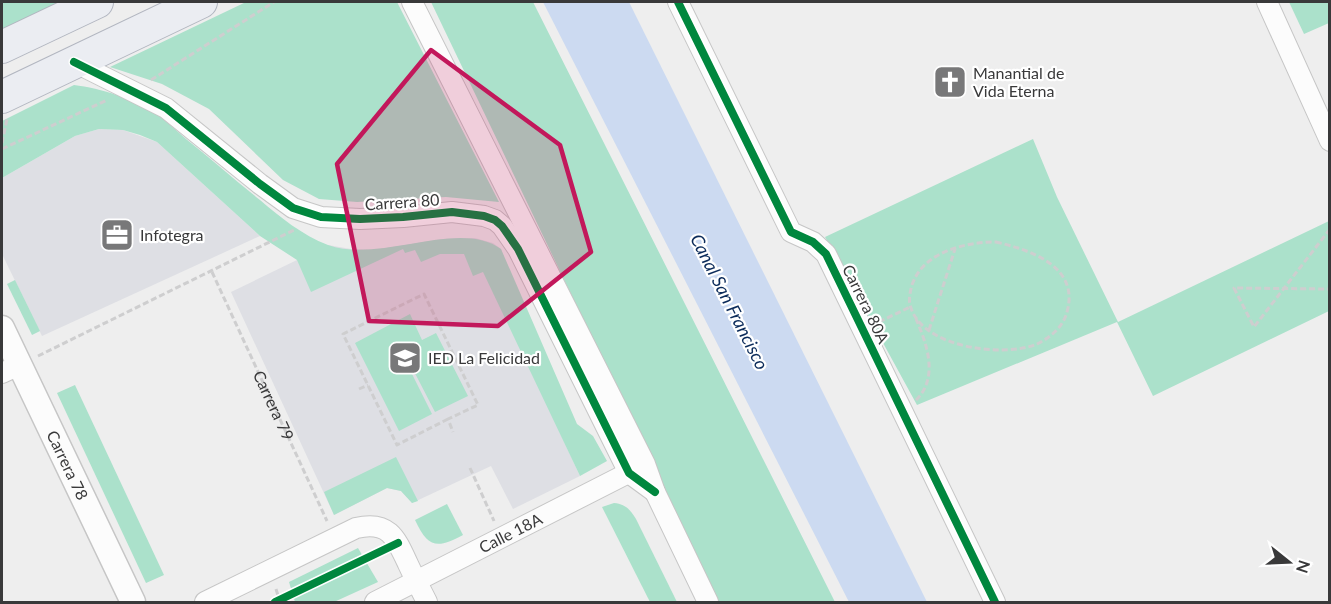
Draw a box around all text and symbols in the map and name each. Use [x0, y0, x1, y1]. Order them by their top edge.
place label: Manantial de Vida Eterna [973, 63, 1064, 100]
church icon: Manantial de Vida Eterna [932, 64, 968, 100]
street label: Carrera 80 [364, 189, 440, 214]
office icon: Infotegra [99, 217, 135, 253]
place label: Infotegra [140, 225, 204, 244]
water label: Canal San Francisco [686, 230, 774, 373]
street label: Carrera 80A [839, 261, 894, 347]
school or university icon: IED La Felicidad [387, 340, 423, 376]
place label: IED La Felicidad [428, 348, 540, 367]
street label: Carrera 79 [250, 367, 298, 443]
street label: Carrera 78 [43, 427, 93, 503]
street label: Calle 18A [476, 509, 545, 556]
north arrow [1259, 532, 1319, 592]
text: N [1293, 558, 1315, 576]

